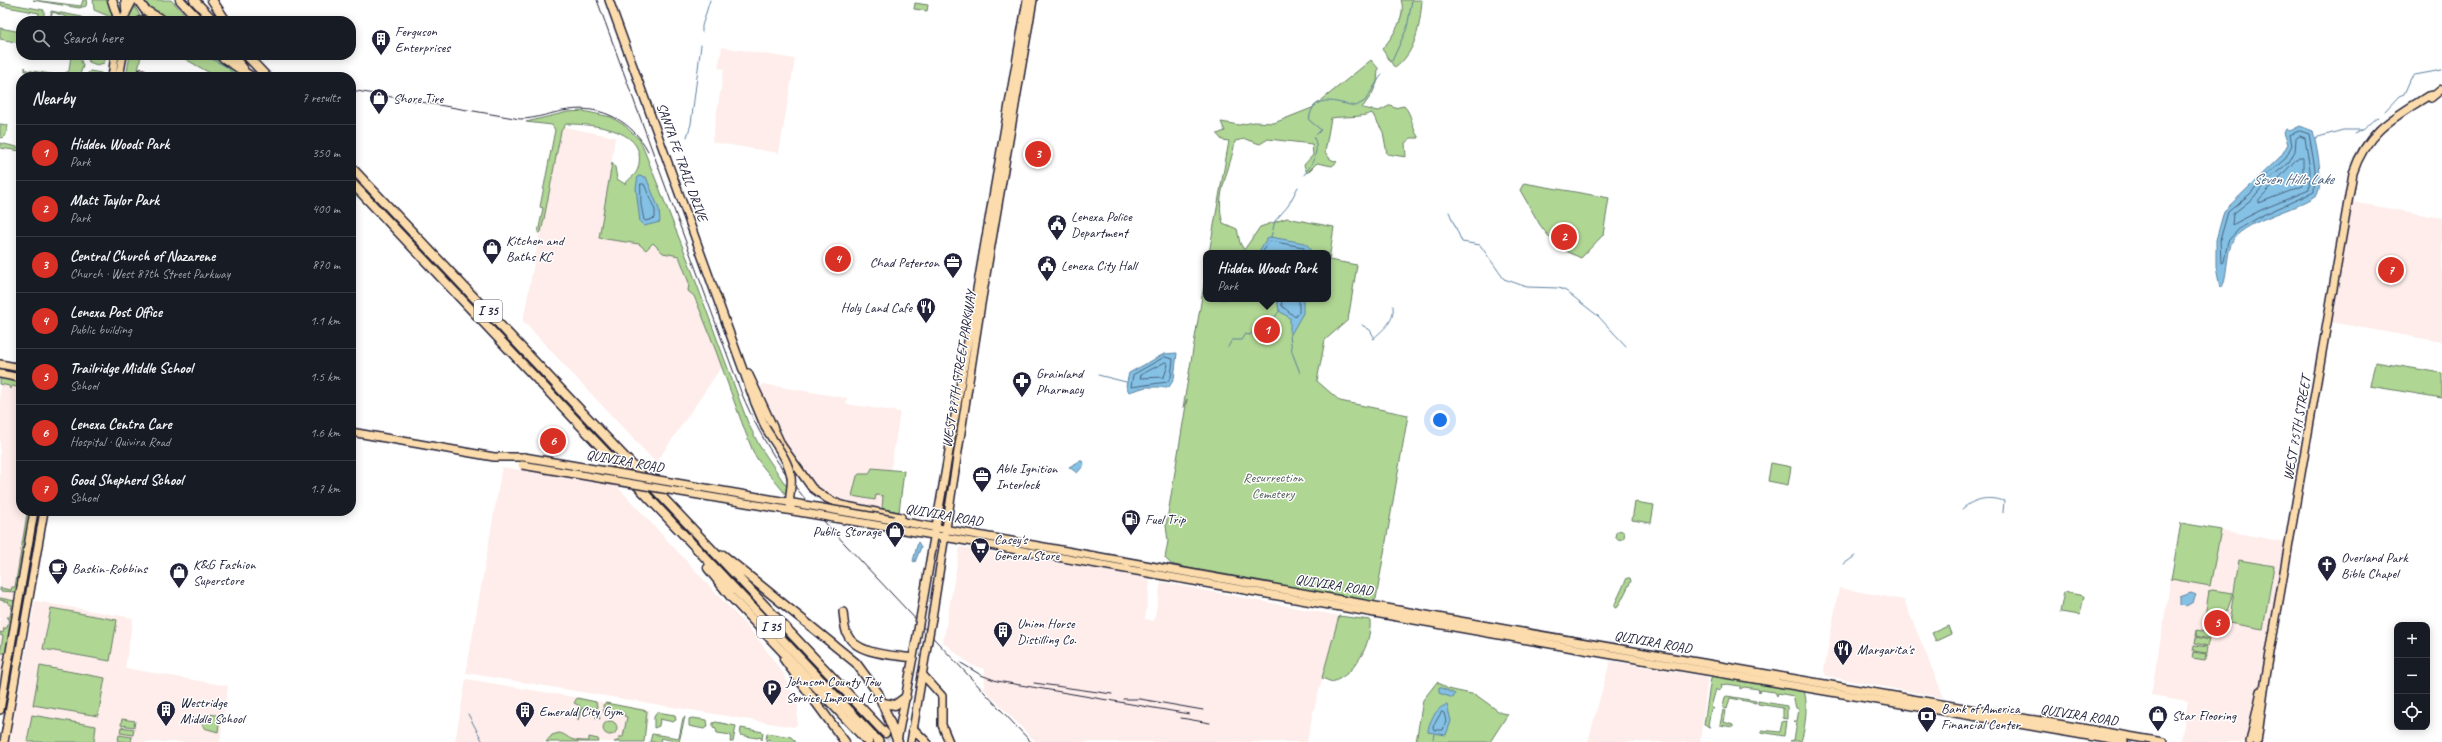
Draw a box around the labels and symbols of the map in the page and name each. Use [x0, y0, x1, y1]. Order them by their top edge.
place label: Ferguson Enterprises [395, 23, 451, 56]
building icon: Ferguson Enterprises [370, 28, 392, 56]
shop icon: Shore Tire [368, 87, 390, 115]
place label: Shore Tire [393, 90, 445, 107]
street label: SANTA FE TRAIL DRIVE [653, 100, 712, 225]
pin: 3 [1025, 139, 1051, 169]
water label: Seven Hills Lake [2253, 170, 2335, 189]
place label: Lenexa Police Department [1071, 208, 1133, 241]
public building icon: Lenexa Police Department [1046, 213, 1068, 241]
pin: 2 [1551, 222, 1577, 252]
place label: Kitchen and Baths KC [506, 232, 566, 265]
shop icon: Kitchen and Baths KC [481, 237, 503, 265]
pin: 4 [825, 244, 851, 274]
office icon: Chad Peterson [942, 251, 964, 279]
place label: Chad Peterson [870, 254, 940, 271]
public building icon: Lenexa City Hall [1036, 254, 1058, 282]
pin: 7 [2378, 255, 2404, 285]
place label: Lenexa City Hall [1061, 257, 1139, 274]
street label: WEST 87TH STREET PARKWAY [938, 287, 980, 449]
restaurant icon: Holy Land Cafe [915, 296, 937, 324]
place label: Holy Land Cafe [841, 299, 913, 316]
road number: I 35 [474, 300, 502, 322]
pin: 1 [1254, 315, 1280, 345]
place label: Grainland Pharmacy [1036, 365, 1085, 398]
pharmacy icon: Grainland Pharmacy [1011, 370, 1033, 398]
street label: WEST 75TH STREET [2279, 371, 2315, 481]
your location [1430, 410, 1450, 430]
pin: 6 [540, 426, 566, 456]
street label: QUIVIRA ROAD [585, 446, 666, 476]
place label: Able Ignition Interlock [996, 460, 1058, 493]
office icon: Able Ignition Interlock [971, 465, 993, 493]
park label: Resurrection Cemetery [1243, 469, 1304, 502]
street label: QUIVIRA ROAD [904, 500, 985, 530]
fuel station icon: Fuel Trip [1120, 508, 1142, 536]
place label: Fuel Trip [1145, 511, 1186, 528]
shop icon: Public Storage [884, 520, 906, 548]
place label: Public Storage [813, 523, 882, 540]
place label: Casey's General Store [994, 531, 1060, 564]
supermarket icon: Casey's General Store [969, 536, 991, 564]
place label: Overland Park Bible Chapel [2341, 549, 2409, 582]
church icon: Overland Park Bible Chapel [2316, 554, 2338, 582]
place label: K&G Fashion Superstore [193, 556, 256, 589]
cafe icon: Baskin-Robbins [47, 557, 69, 585]
place label: Baskin-Robbins [72, 560, 148, 577]
shop icon: K&G Fashion Superstore [168, 561, 190, 589]
street label: QUIVIRA ROAD [1294, 570, 1375, 600]
pin: 5 [2204, 608, 2230, 638]
place label: Union Horse Distilling Co. [1017, 615, 1077, 648]
road number: I 35 [757, 616, 785, 638]
building icon: Union Horse Distilling Co. [992, 620, 1014, 648]
street label: QUIVIRA ROAD [1613, 627, 1694, 657]
restaurant icon: Margarita's [1832, 638, 1854, 666]
place label: Margarita's [1857, 641, 1915, 658]
place label: Johnson County Tow Service Impound Lot [785, 673, 883, 706]
parking icon: Johnson County Tow Service Impound Lot [761, 678, 783, 706]
place label: Westridge Middle School [180, 694, 247, 727]
building icon: Westridge Middle School [155, 699, 177, 727]
building icon: Emerald City Gym [514, 700, 536, 728]
place label: Bank of America Financial Center [1941, 700, 2022, 733]
street label: QUIVIRA ROAD [2039, 700, 2120, 730]
place label: Emerald City Gym [539, 703, 624, 720]
shop icon: Star Flooring [2147, 704, 2169, 732]
bank icon: Bank of America Financial Center [1916, 705, 1938, 733]
place label: Star Flooring [2172, 707, 2237, 724]

